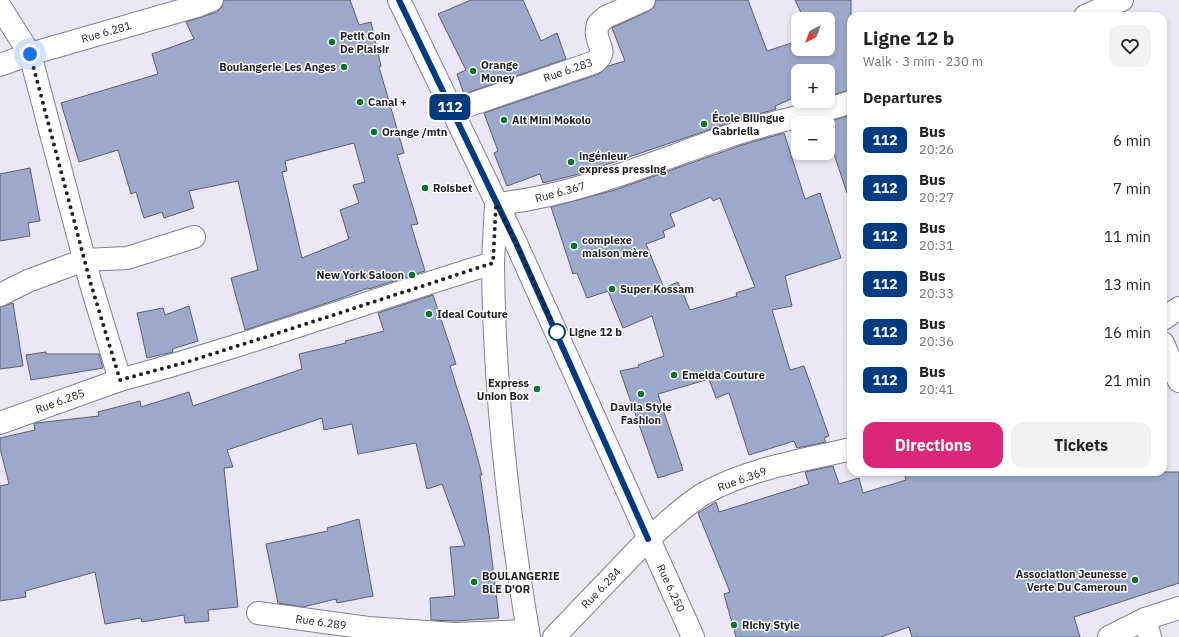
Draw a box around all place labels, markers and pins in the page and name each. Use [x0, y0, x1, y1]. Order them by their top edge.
place label: Petit Coin De Plaisir [340, 29, 390, 56]
marker: Petit Coin De Plaisir [327, 37, 337, 47]
place label: Orange Money [481, 58, 518, 85]
place label: Boulangerie Les Anges [219, 60, 336, 74]
marker: Boulangerie Les Anges [339, 62, 349, 72]
marker: Orange Money [468, 66, 478, 76]
place label: Canal + [368, 95, 407, 109]
marker: Canal + [355, 97, 365, 107]
place label: École Bilingue Gabriella [712, 110, 785, 138]
place label: Alt Mini Mokolo [512, 113, 591, 127]
marker: Alt Mini Mokolo [499, 115, 509, 125]
marker: École Bilingue Gabriella [699, 119, 709, 129]
place label: Orange /mtn [382, 125, 447, 139]
marker: Orange /mtn [369, 127, 379, 137]
place label: ingénieur express pressing [579, 149, 667, 176]
marker: ingénieur express pressing [566, 157, 576, 167]
place label: Roisbet [433, 181, 472, 195]
marker: Roisbet [420, 183, 430, 193]
place label: complexe maison mère [582, 233, 649, 260]
marker: complexe maison mère [569, 241, 579, 251]
place label: New York Saloon [317, 268, 404, 282]
marker: New York Saloon [407, 270, 417, 280]
place label: Super Kossam [620, 282, 694, 296]
marker: Super Kossam [607, 284, 617, 294]
place label: Ideal Couture [437, 307, 508, 321]
marker: Ideal Couture [424, 309, 434, 319]
marker: Ligne 12 b [548, 323, 566, 341]
place label: Ligne 12 b [569, 325, 622, 339]
place label: Emelda Couture [682, 368, 765, 382]
marker: Emelda Couture [669, 370, 679, 380]
place label: Express Union Box [477, 376, 529, 403]
marker: Express Union Box [532, 384, 542, 394]
marker: Davila Style Fashion [636, 389, 646, 399]
place label: Davila Style Fashion [610, 400, 672, 427]
place label: Association Jeunesse Verte Du Cameroun [1016, 567, 1127, 594]
place label: BOULANGERIE BLE D'OR [482, 569, 560, 596]
marker: Association Jeunesse Verte Du Cameroun [1130, 575, 1140, 585]
marker: BOULANGERIE BLE D'OR [469, 577, 479, 587]
place label: Richy Style [742, 618, 800, 632]
marker: Richy Style [729, 620, 739, 630]

